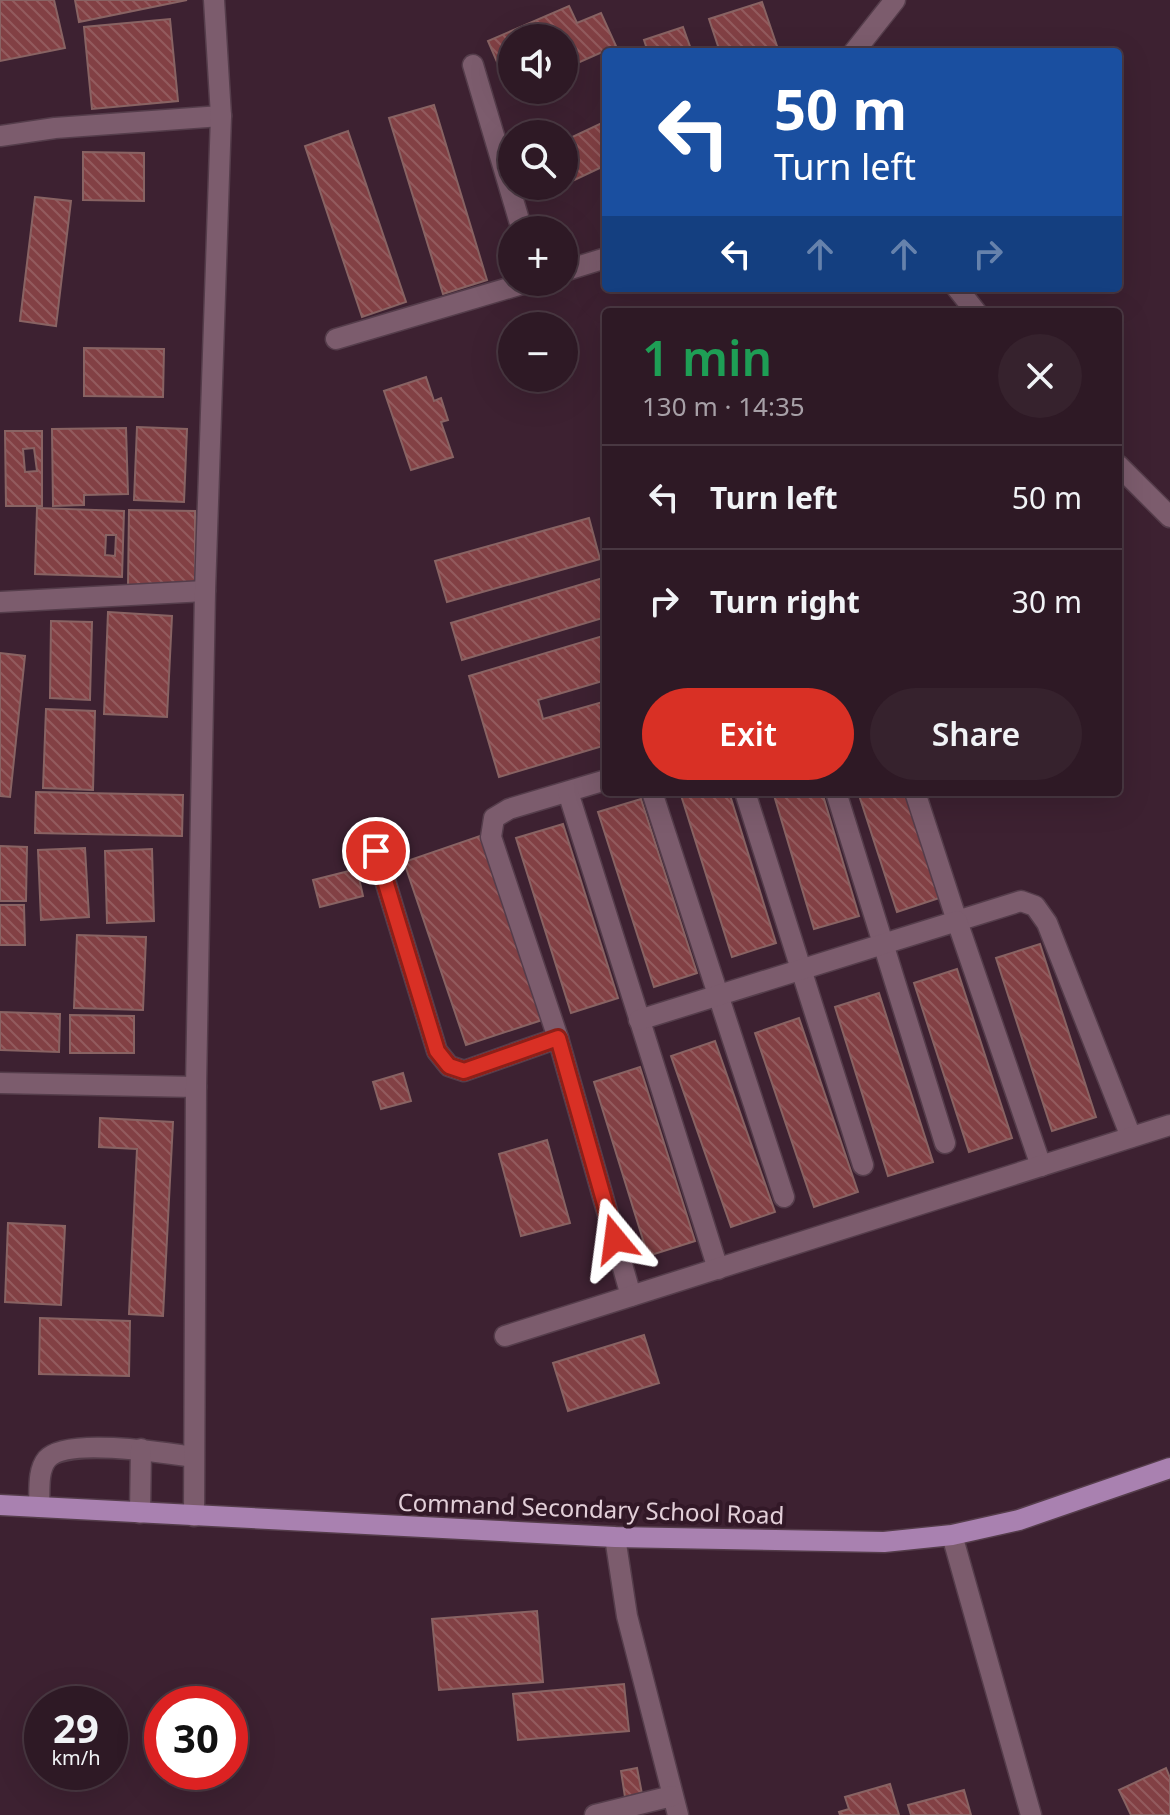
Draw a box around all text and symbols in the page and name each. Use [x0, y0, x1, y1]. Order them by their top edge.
map controls [498, 24, 578, 392]
button: sound [498, 24, 578, 104]
text: 50 m [774, 70, 907, 146]
icon: left [642, 80, 746, 184]
button: search [498, 120, 578, 200]
text: Turn left [774, 142, 916, 191]
button: + [498, 216, 578, 296]
icon: left [714, 232, 758, 276]
icon: ahead [798, 232, 842, 276]
icon: ahead [882, 232, 926, 276]
icon: right [966, 232, 1010, 276]
button: − [498, 312, 578, 392]
text: 1 min [642, 325, 772, 390]
button: close [998, 334, 1082, 418]
text: 130 m · 14:35 [642, 388, 805, 424]
icon: left [642, 475, 686, 519]
text: Turn left [710, 477, 838, 518]
text: 50 m [1012, 477, 1082, 518]
icon: right [642, 579, 686, 623]
text: Turn right [710, 581, 860, 622]
text: 30 m [1012, 581, 1082, 622]
button: Exit [642, 688, 854, 780]
button: Share [870, 688, 1082, 780]
pin [342, 817, 410, 885]
icon: arrive [354, 829, 398, 873]
position arrow [573, 1197, 657, 1281]
street label: Command Secondary School Road [397, 1485, 785, 1531]
speed limit sign: 30 [144, 1686, 248, 1790]
text: 29 [53, 1700, 99, 1755]
text: km/h [51, 1744, 101, 1771]

